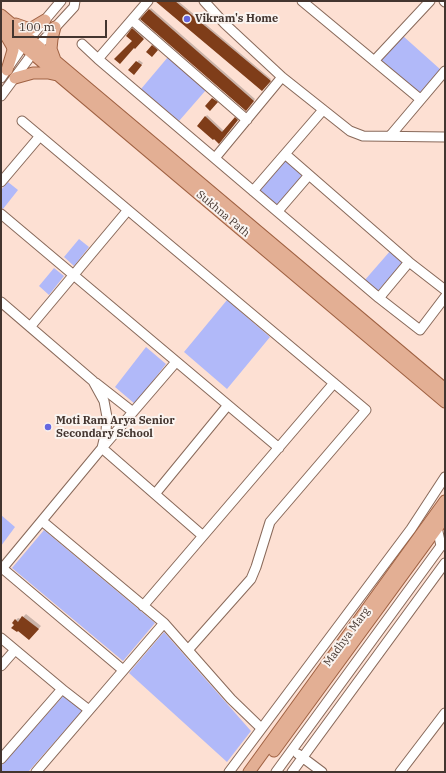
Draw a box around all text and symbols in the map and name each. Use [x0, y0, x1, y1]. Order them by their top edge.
scale bar [14, 12, 109, 38]
place label: Vikram's Home [195, 12, 278, 26]
marker: Vikram's Home [182, 14, 192, 24]
text: 100 m [19, 19, 55, 34]
street label: Sukhna Path [194, 188, 252, 240]
place label: Moti Ram Arya Senior Secondary School [56, 414, 175, 440]
marker: Moti Ram Arya Senior Secondary School [43, 422, 53, 432]
street label: Madhya Marg [321, 605, 373, 669]

